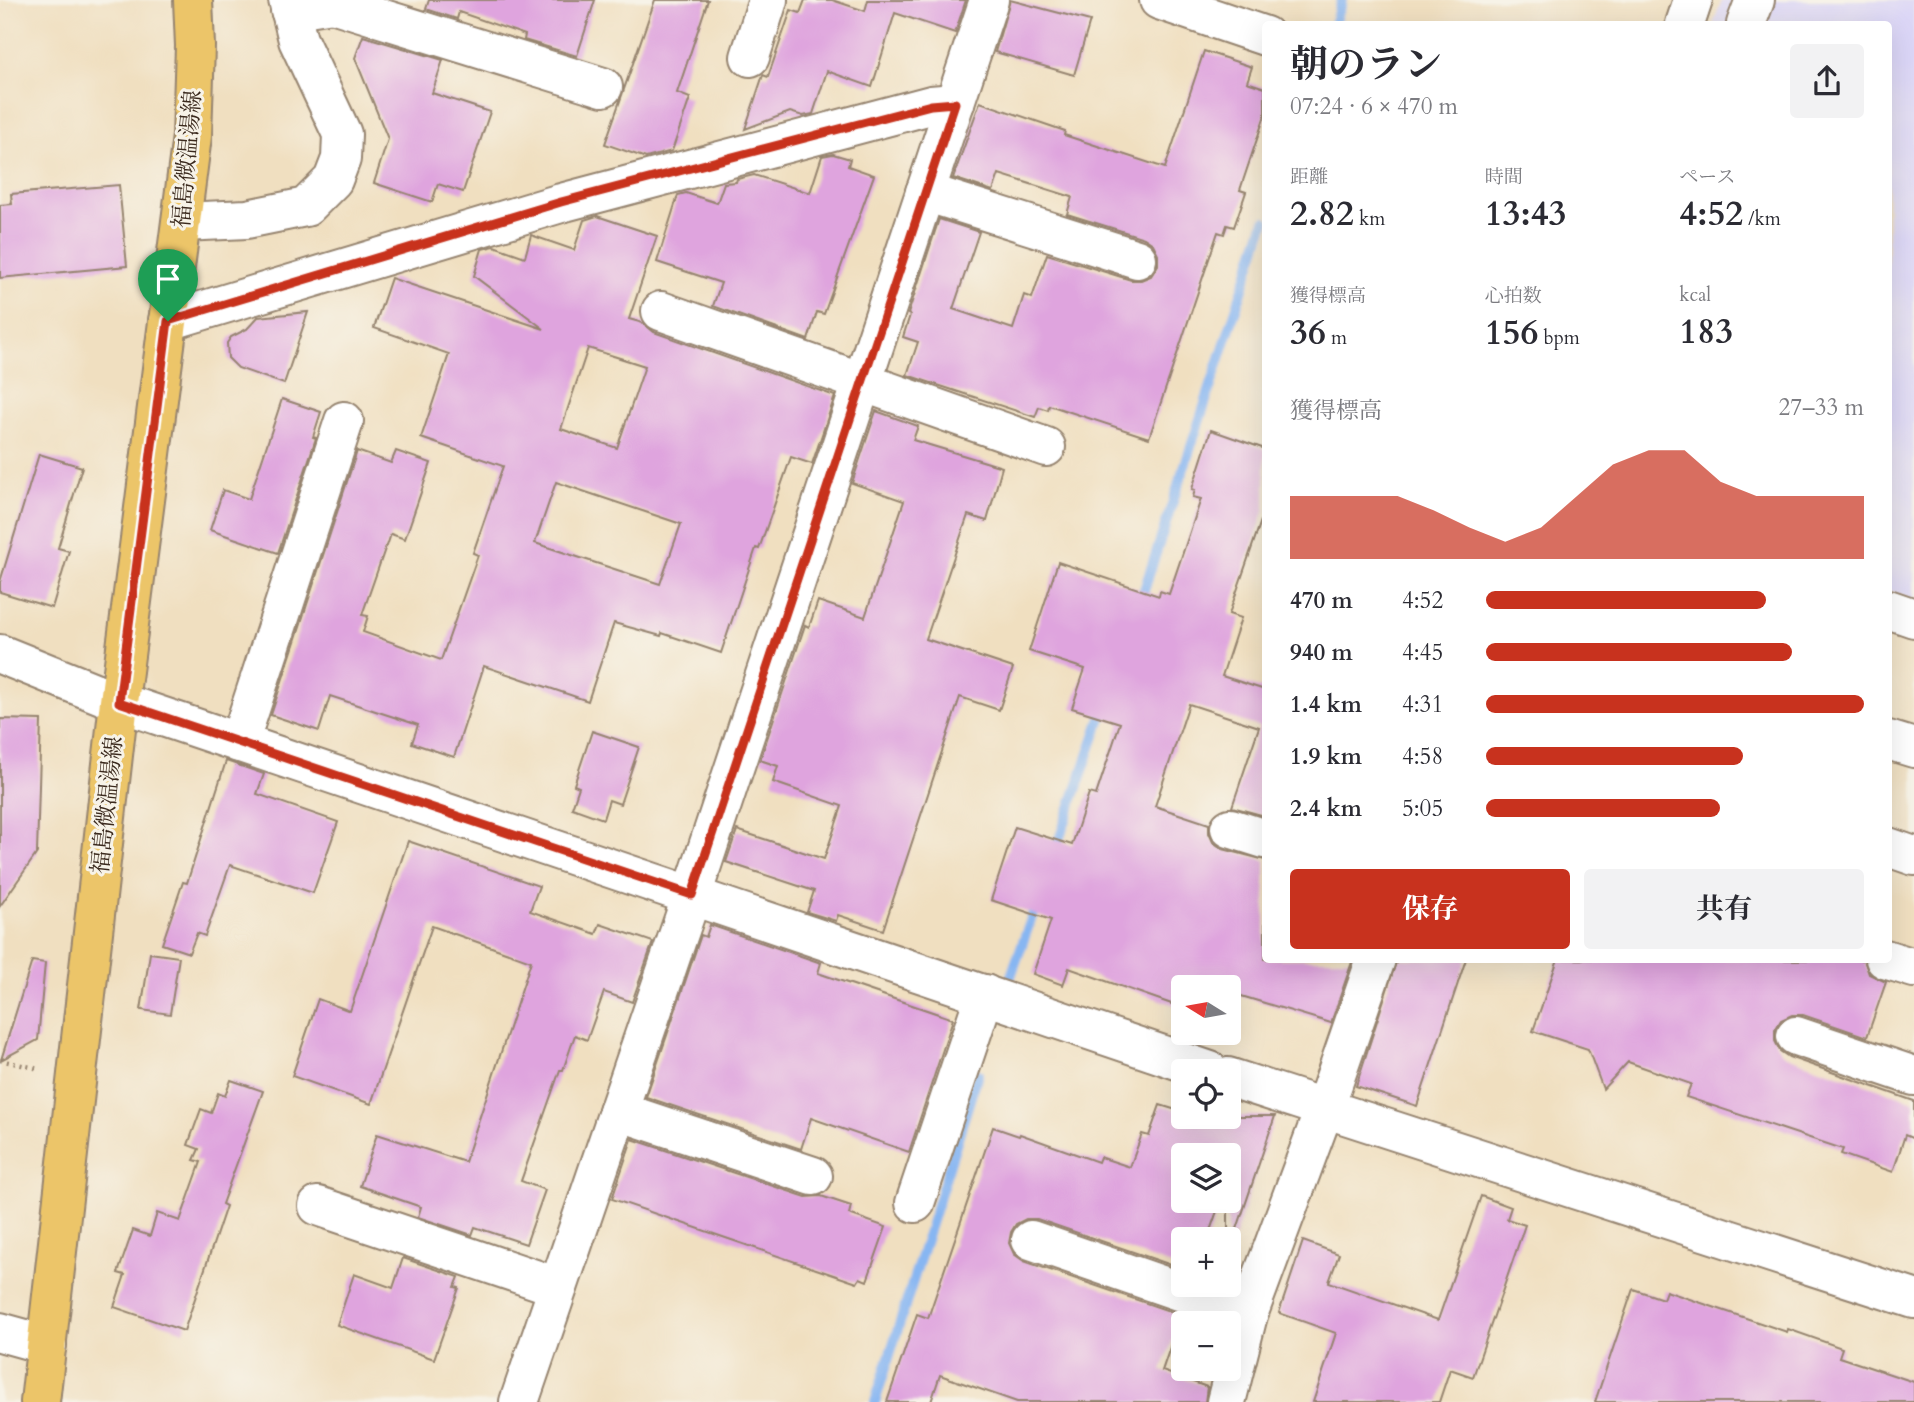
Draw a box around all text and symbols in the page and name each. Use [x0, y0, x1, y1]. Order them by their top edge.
text: 朝のラン [1290, 39, 1442, 91]
button: share [1790, 44, 1864, 118]
street label: 福島微温湯線 [166, 89, 208, 229]
text: 07:24 · 6 × 470 m [1290, 91, 1458, 122]
text: 距離 [1290, 164, 1328, 190]
text: 時間 [1485, 164, 1523, 190]
text: ペース [1679, 164, 1735, 190]
text: 2.82 [1290, 190, 1354, 238]
text: 13:43 [1485, 190, 1567, 238]
text: 4:52 [1679, 190, 1743, 238]
text: km [1354, 206, 1385, 232]
text: /km [1743, 206, 1781, 232]
pin [138, 249, 198, 321]
icon: arrive [149, 260, 187, 298]
text: kcal [1679, 282, 1711, 308]
text: 獲得標高 [1290, 283, 1366, 309]
text: 心拍数 [1485, 283, 1542, 309]
text: 183 [1679, 308, 1733, 356]
text: 36 [1290, 309, 1326, 357]
text: 156 [1485, 309, 1538, 357]
text: m [1326, 325, 1347, 351]
text: bpm [1538, 325, 1580, 351]
text: 27–33 m [1779, 392, 1864, 423]
text: 獲得標高 [1290, 395, 1382, 426]
text: 470 m [1290, 585, 1353, 616]
text: 4:52 [1402, 585, 1443, 616]
text: 940 m [1290, 637, 1353, 668]
text: 4:45 [1402, 637, 1443, 668]
text: 1.4 km [1290, 689, 1362, 720]
text: 4:31 [1402, 689, 1443, 720]
street label: 福島微温湯線 [84, 735, 130, 875]
text: 1.9 km [1290, 741, 1362, 772]
text: 4:58 [1402, 741, 1443, 772]
text: 2.4 km [1290, 793, 1362, 824]
text: 5:05 [1402, 793, 1443, 824]
button: 保存 [1290, 869, 1570, 949]
button: 共有 [1584, 869, 1864, 949]
north arrow [1171, 975, 1241, 1045]
map controls [1171, 975, 1241, 1381]
button: locate [1171, 1059, 1241, 1129]
button: layers [1171, 1143, 1241, 1213]
button: + [1171, 1227, 1241, 1297]
button: − [1171, 1311, 1241, 1381]

